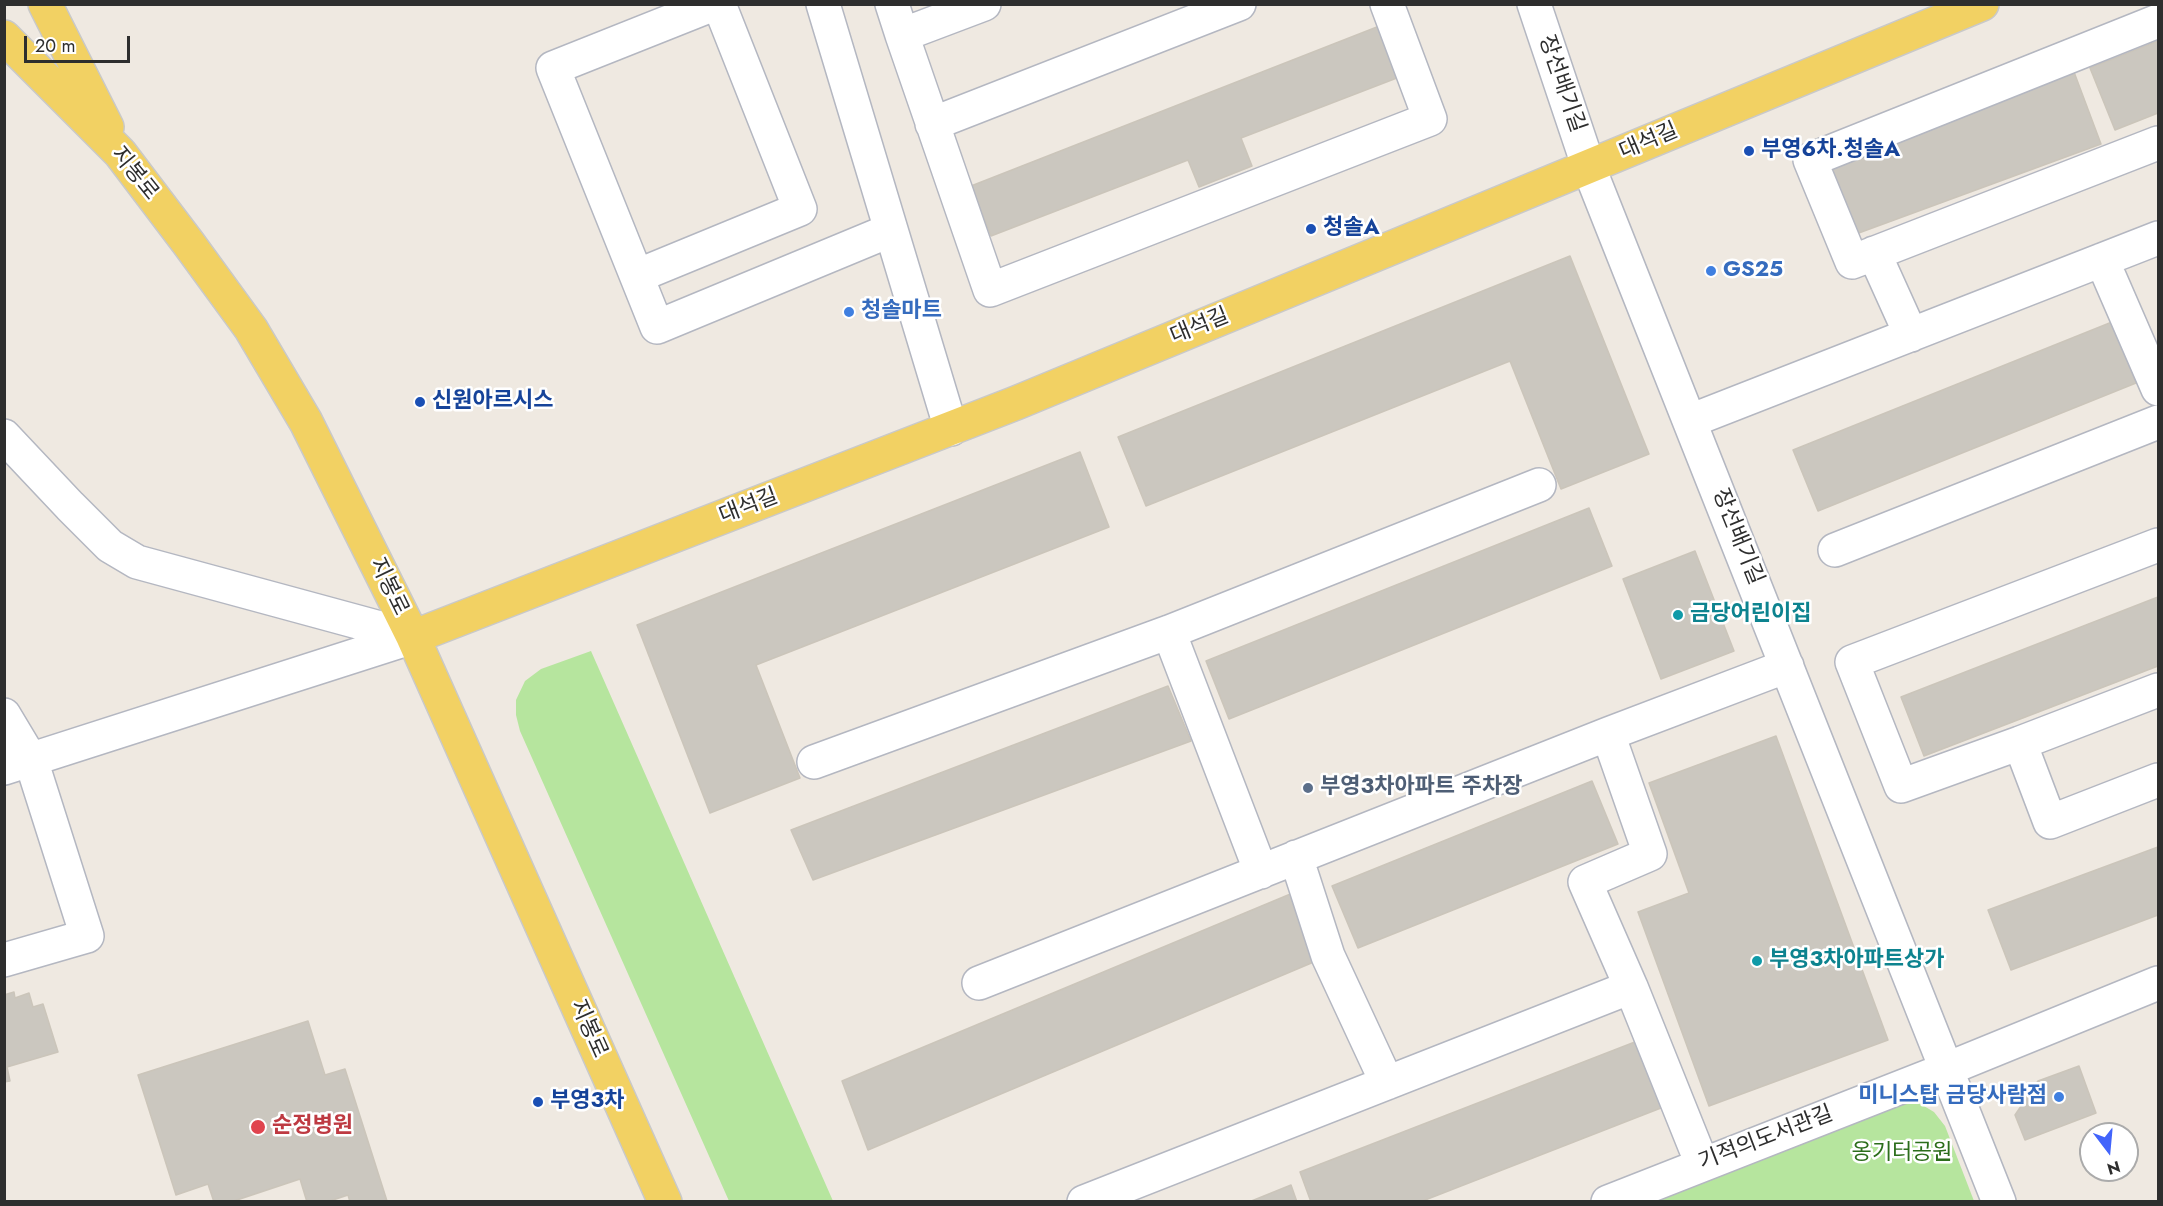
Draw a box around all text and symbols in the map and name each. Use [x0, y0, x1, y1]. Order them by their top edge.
scale bar [27, 24, 134, 62]
street label: 장선배기길 [1532, 32, 1590, 136]
text: 20 m [35, 33, 75, 59]
street label: 대석길 [1616, 118, 1682, 166]
place label: 부영6차.청솔A [1761, 138, 1900, 164]
street label: 지봉로 [105, 142, 163, 206]
marker: 부영6차.청솔A [1742, 144, 1756, 158]
place label: 청솔A [1323, 216, 1380, 242]
marker: 청솔A [1304, 222, 1318, 236]
place label: GS25 [1723, 258, 1783, 284]
marker: GS25 [1704, 264, 1718, 278]
place label: 청솔마트 [861, 299, 942, 325]
street label: 대석길 [1167, 303, 1233, 351]
marker: 청솔마트 [842, 305, 856, 319]
place label: 신원아르시스 [432, 389, 553, 415]
marker: 신원아르시스 [413, 395, 427, 409]
street label: 대석길 [716, 484, 782, 530]
street label: 장선배기길 [1706, 485, 1768, 589]
street label: 지봉로 [363, 554, 413, 620]
place label: 금당어린이집 [1690, 602, 1811, 628]
marker: 금당어린이집 [1671, 608, 1685, 622]
place label: 부영3차아파트 주차장 [1320, 775, 1522, 801]
marker: 부영3차아파트 주차장 [1301, 781, 1315, 795]
place label: 부영3차아파트상가 [1769, 948, 1945, 974]
marker: 부영3차아파트상가 [1750, 954, 1764, 968]
street label: 지봉로 [564, 996, 612, 1062]
place label: 미니스탑 금당사람점 [1858, 1084, 2047, 1110]
place label: 부영3차 [550, 1089, 624, 1115]
marker: 미니스탑 금당사람점 [2052, 1090, 2066, 1104]
marker: 부영3차 [531, 1095, 545, 1109]
street label: 기적의도서관길 [1695, 1101, 1837, 1177]
place label: 순정병원 [272, 1114, 353, 1140]
marker: 순정병원 [249, 1118, 267, 1136]
north arrow [2079, 1122, 2139, 1182]
park label: 옹기터공원 [1851, 1141, 1953, 1167]
text: N [2104, 1155, 2123, 1181]

